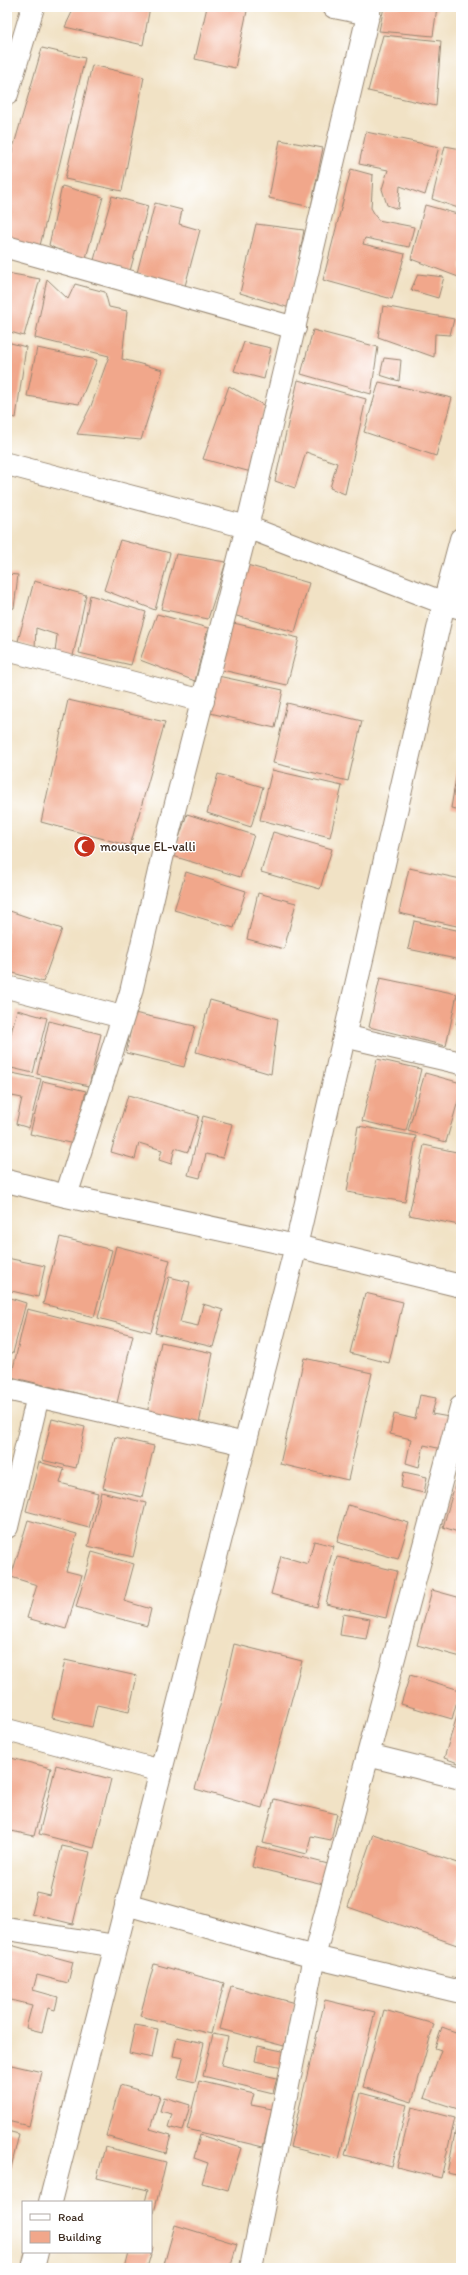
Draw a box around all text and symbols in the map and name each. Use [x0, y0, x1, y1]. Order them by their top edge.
mosque icon: mousque EL-valli [72, 833, 98, 859]
place label: mousque EL-valli [100, 839, 195, 854]
legend [22, 2201, 152, 2253]
text: Road [58, 2210, 84, 2224]
text: Building [58, 2230, 102, 2244]

